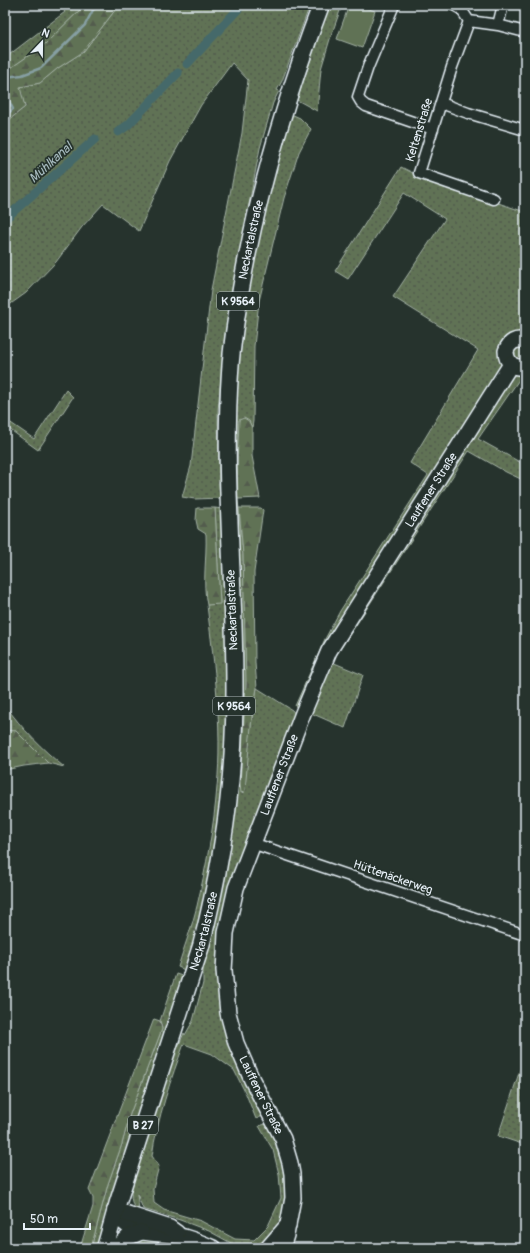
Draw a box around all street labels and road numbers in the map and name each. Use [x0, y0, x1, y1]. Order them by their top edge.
street label: Keltenstraße [403, 97, 436, 164]
street label: Neckartalstraße [236, 198, 267, 281]
road number: K 9564 [217, 292, 259, 310]
street label: Lauffener Straße [402, 450, 461, 530]
street label: Neckartalstraße [224, 569, 241, 651]
road number: K 9564 [213, 697, 255, 715]
street label: Lauffener Straße [258, 732, 302, 818]
street label: Hüttenäckerweg [351, 857, 435, 898]
street label: Neckartalstraße [187, 890, 221, 973]
street label: Lauffener Straße [235, 1054, 286, 1137]
road number: B 27 [128, 1116, 158, 1134]

